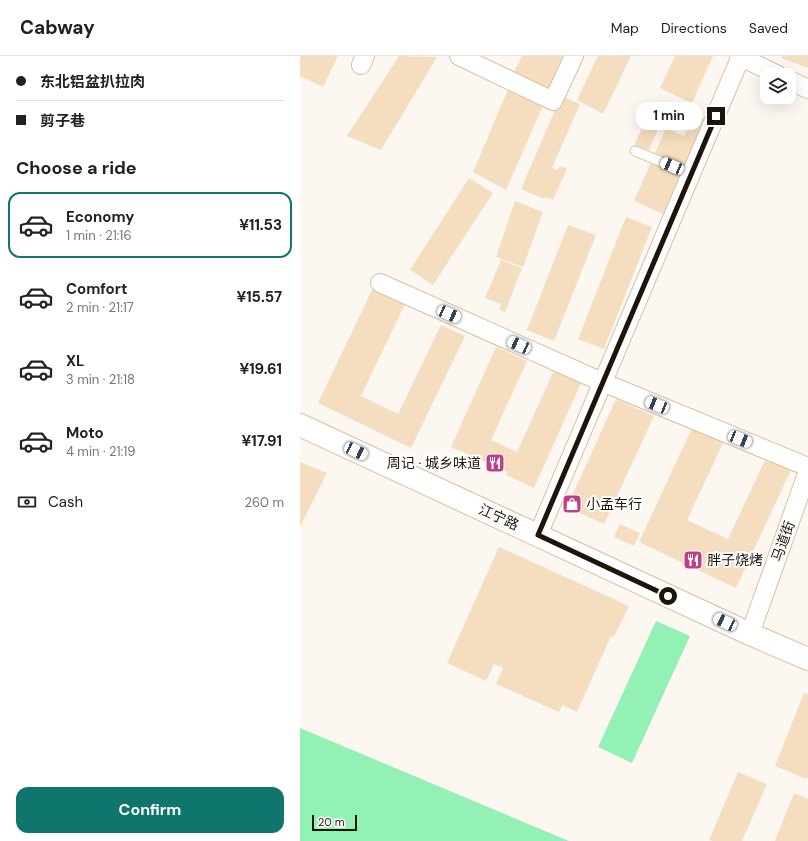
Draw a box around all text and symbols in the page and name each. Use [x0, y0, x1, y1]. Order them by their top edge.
text: Cabway [20, 15, 95, 40]
text: Map [611, 19, 639, 37]
text: Directions [661, 19, 727, 37]
text: Saved [749, 19, 788, 37]
map controls [760, 68, 796, 104]
button: layers [760, 68, 796, 104]
text: 东北铝盆扒拉肉 [40, 72, 145, 92]
callout: 1 min [636, 102, 702, 130]
text: 1 min [653, 107, 685, 124]
route end [707, 107, 725, 125]
text: 剪子巷 [40, 111, 85, 131]
text: Choose a ride [16, 156, 137, 180]
car [659, 156, 685, 176]
icon: car [18, 207, 54, 243]
text: Economy [66, 207, 134, 227]
text: ¥11.53 [239, 215, 282, 235]
text: 1 min · 21:16 [66, 227, 132, 244]
icon: car [18, 279, 54, 315]
text: Comfort [66, 279, 127, 299]
text: ¥15.57 [236, 287, 282, 307]
text: 2 min · 21:17 [66, 299, 134, 316]
car [436, 304, 462, 324]
car [506, 335, 532, 355]
icon: car [18, 351, 54, 387]
text: XL [66, 351, 84, 371]
text: ¥19.61 [239, 359, 282, 379]
text: 3 min · 21:18 [66, 371, 135, 388]
car [644, 395, 670, 415]
icon: car [18, 423, 54, 459]
text: Moto [66, 423, 104, 443]
car [727, 429, 753, 449]
text: ¥17.91 [241, 431, 282, 451]
car [343, 440, 369, 462]
text: 4 min · 21:19 [66, 443, 135, 460]
restaurant icon: 周记 · 城乡味道 [484, 452, 506, 474]
place label: 周记 · 城乡味道 [387, 454, 481, 472]
icon: cash [16, 491, 38, 513]
text: Cash [48, 492, 83, 512]
shop icon: 小孟车行 [561, 493, 583, 515]
text: 260 m [244, 494, 284, 511]
place label: 小孟车行 [586, 495, 642, 513]
street label: 江宁路 [476, 500, 522, 534]
street label: 马道街 [767, 518, 799, 564]
restaurant icon: 胖子烧烤 [682, 549, 704, 571]
place label: 胖子烧烤 [707, 551, 763, 569]
route start [659, 587, 677, 605]
car [712, 611, 738, 633]
button: Confirm [16, 787, 284, 833]
scale bar [312, 813, 357, 832]
text: 20 m [318, 815, 344, 829]

